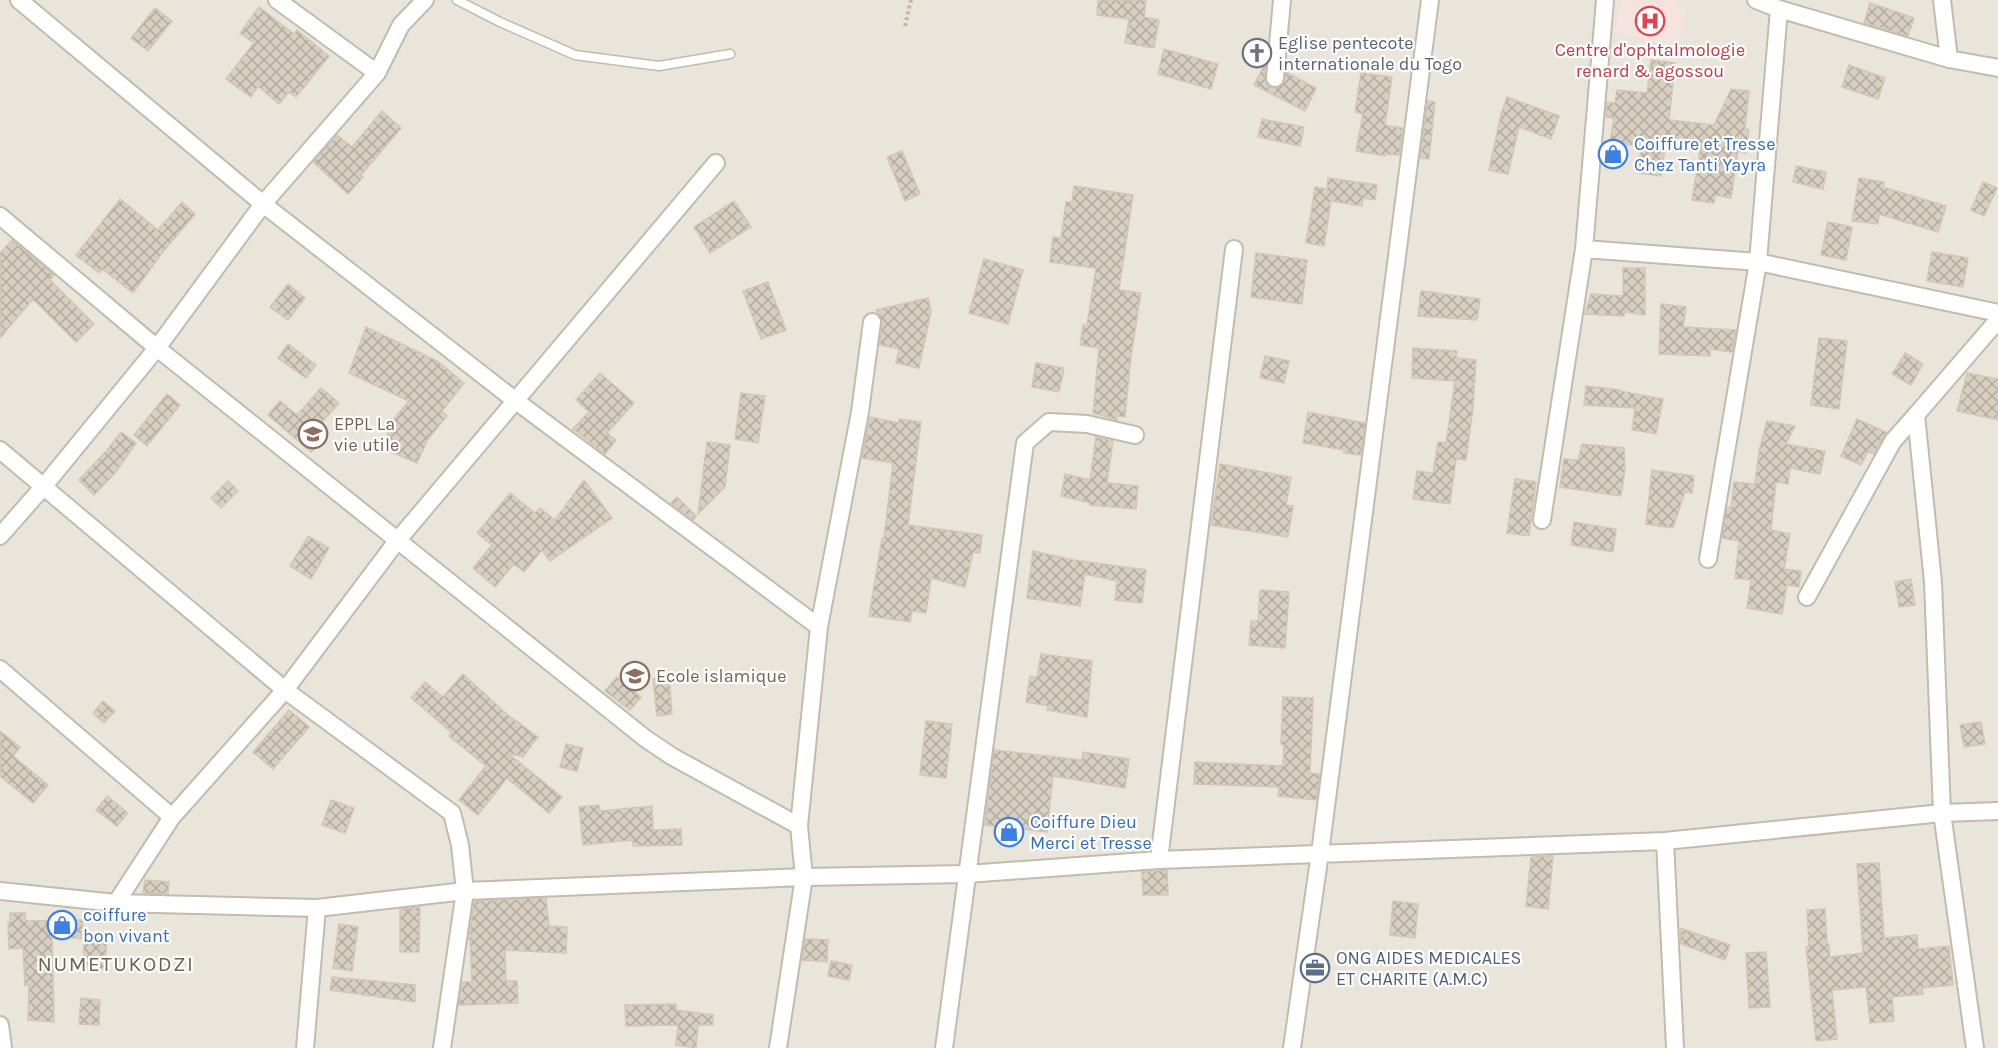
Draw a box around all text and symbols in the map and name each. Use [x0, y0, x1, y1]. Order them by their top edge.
hospital icon: Centre d'ophtalmologie renard & agossou [1634, 5, 1666, 37]
place label: Eglise pentecote internationale du Togo [1278, 32, 1462, 75]
church icon: Eglise pentecote internationale du Togo [1241, 37, 1273, 69]
place label: Centre d'ophtalmologie renard & agossou [1555, 39, 1745, 82]
place label: Coiffure et Tresse Chez Tanti Yayra [1634, 133, 1775, 176]
shop icon: Coiffure et Tresse Chez Tanti Yayra [1597, 138, 1629, 170]
place label: EPPL La vie utile [334, 413, 399, 456]
school or university icon: EPPL La vie utile [297, 418, 329, 450]
school or university icon: Ecole islamique [619, 660, 651, 692]
place label: Ecole islamique [656, 665, 786, 687]
place label: Coiffure Dieu Merci et Tresse [1030, 811, 1152, 854]
shop icon: Coiffure Dieu Merci et Tresse [993, 816, 1025, 848]
place label: coiffure bon vivant [83, 904, 170, 947]
shop icon: coiffure bon vivant [46, 909, 78, 941]
place label: ONG AIDES MEDICALES ET CHARITE (A.M.C) [1336, 947, 1521, 990]
district label: NUMETUKODZI [38, 952, 194, 976]
office icon: ONG AIDES MEDICALES ET CHARITE (A.M.C) [1299, 952, 1331, 984]

